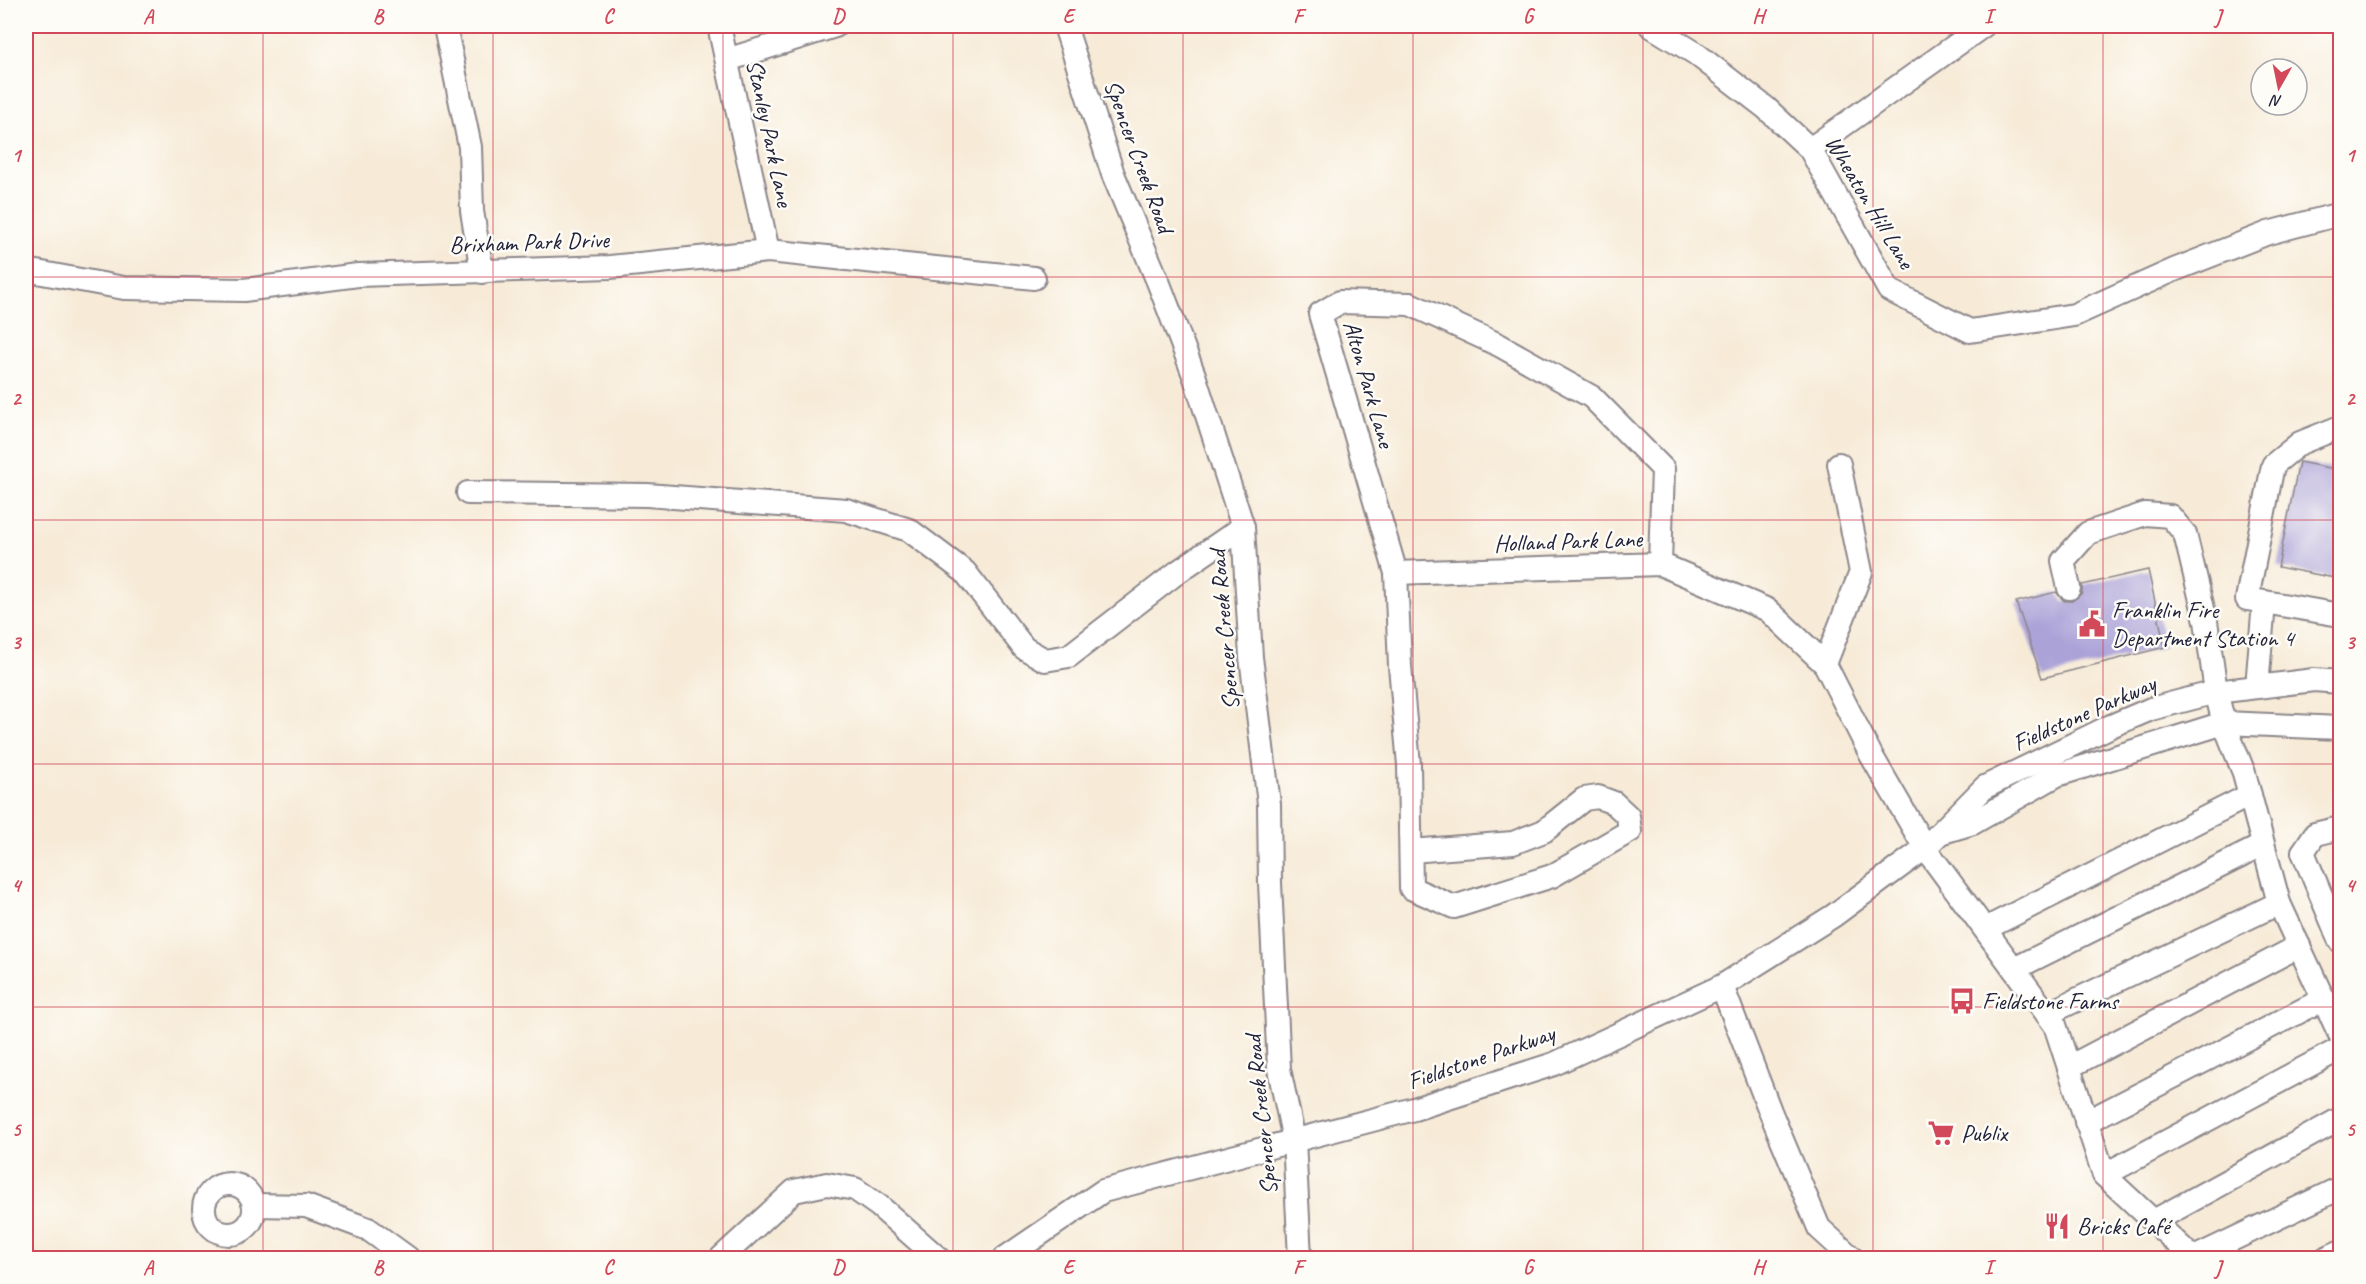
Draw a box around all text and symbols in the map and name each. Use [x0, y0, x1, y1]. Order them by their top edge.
text: A [143, 4, 155, 29]
text: B [373, 4, 385, 29]
text: C [603, 4, 615, 29]
text: D [832, 4, 846, 29]
text: E [1063, 4, 1077, 29]
text: F [1293, 4, 1307, 29]
text: G [1523, 4, 1536, 29]
text: H [1752, 4, 1767, 29]
text: I [1984, 4, 1997, 29]
text: J [2213, 4, 2225, 29]
street label: Stanley Park Lane [740, 57, 801, 212]
north arrow [2249, 57, 2309, 117]
street label: Spencer Creek Road [1097, 76, 1182, 240]
text: N [2267, 90, 2283, 111]
street label: Wheaton Hill Lane [1818, 130, 1923, 276]
text: 1 [12, 143, 23, 168]
text: 1 [2346, 143, 2357, 168]
street label: Brixham Park Drive [449, 224, 612, 260]
street label: Alton Park Lane [1337, 317, 1402, 453]
text: 2 [12, 386, 23, 411]
text: 2 [2346, 386, 2357, 411]
street label: Holland Park Lane [1493, 523, 1645, 559]
street label: Spencer Creek Road [1202, 545, 1246, 711]
place label: Franklin Fire Department Station 4 [2112, 595, 2296, 653]
public building icon: Franklin Fire Department Station 4 [2077, 609, 2107, 639]
text: 3 [12, 630, 23, 655]
text: 3 [2346, 630, 2357, 655]
street label: Fieldstone Parkway [2008, 667, 2162, 758]
text: 4 [12, 873, 24, 898]
text: 4 [2346, 873, 2358, 898]
bus stop icon: Fieldstone Farms [1947, 986, 1977, 1016]
place label: Fieldstone Farms [1982, 986, 2120, 1016]
street label: Fieldstone Parkway [1404, 1017, 1560, 1096]
street label: Spencer Creek Road [1237, 1030, 1284, 1196]
text: 5 [12, 1117, 23, 1142]
text: 5 [2346, 1117, 2357, 1142]
supermarket icon: Publix [1926, 1118, 1956, 1148]
place label: Publix [1961, 1118, 2009, 1148]
restaurant icon: Bricks Café [2042, 1211, 2072, 1241]
place label: Bricks Café [2077, 1211, 2174, 1241]
text: A [143, 1255, 155, 1280]
text: B [373, 1255, 385, 1280]
text: C [603, 1255, 615, 1280]
text: D [832, 1255, 846, 1280]
text: E [1063, 1255, 1077, 1280]
text: F [1293, 1255, 1307, 1280]
text: G [1523, 1255, 1536, 1280]
text: H [1752, 1255, 1767, 1280]
text: I [1984, 1255, 1997, 1280]
text: J [2213, 1255, 2225, 1280]

